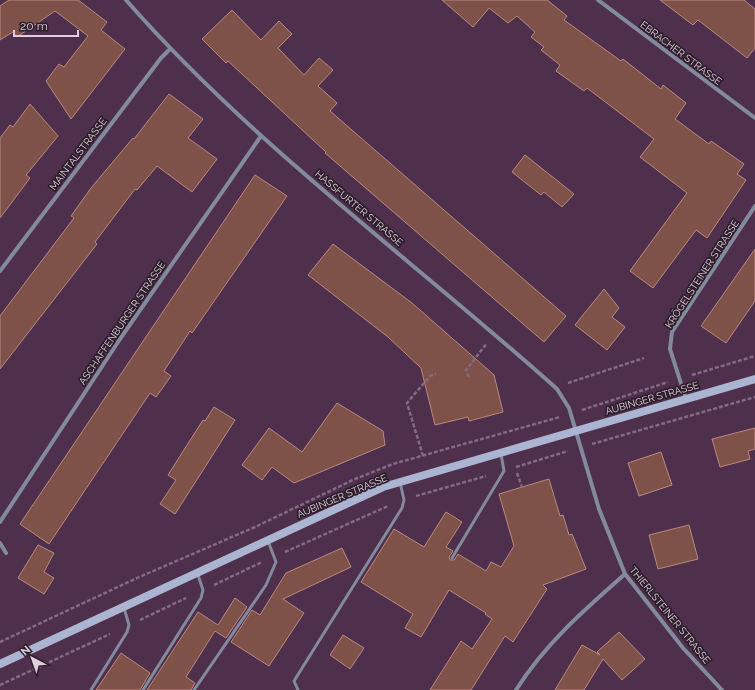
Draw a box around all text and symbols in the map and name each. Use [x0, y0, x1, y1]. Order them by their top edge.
scale bar [14, 12, 78, 38]
text: 20 m [20, 19, 48, 33]
street label: EBRACHER STRASSE [638, 19, 724, 87]
street label: MAINTALSTRASSE [47, 116, 109, 192]
street label: HASSFURTER STRASSE [313, 168, 405, 248]
street label: KRÖGELSTEINER STRASSE [663, 218, 741, 330]
street label: ASCHAFFENBURGER STRASSE [77, 259, 167, 387]
street label: AUBINGER STRASSE [604, 379, 700, 417]
street label: AUBINGER STRASSE [295, 472, 389, 520]
street label: THIERLSTEINER STRASSE [627, 564, 713, 666]
north arrow [12, 638, 52, 678]
text: N [18, 643, 33, 658]

